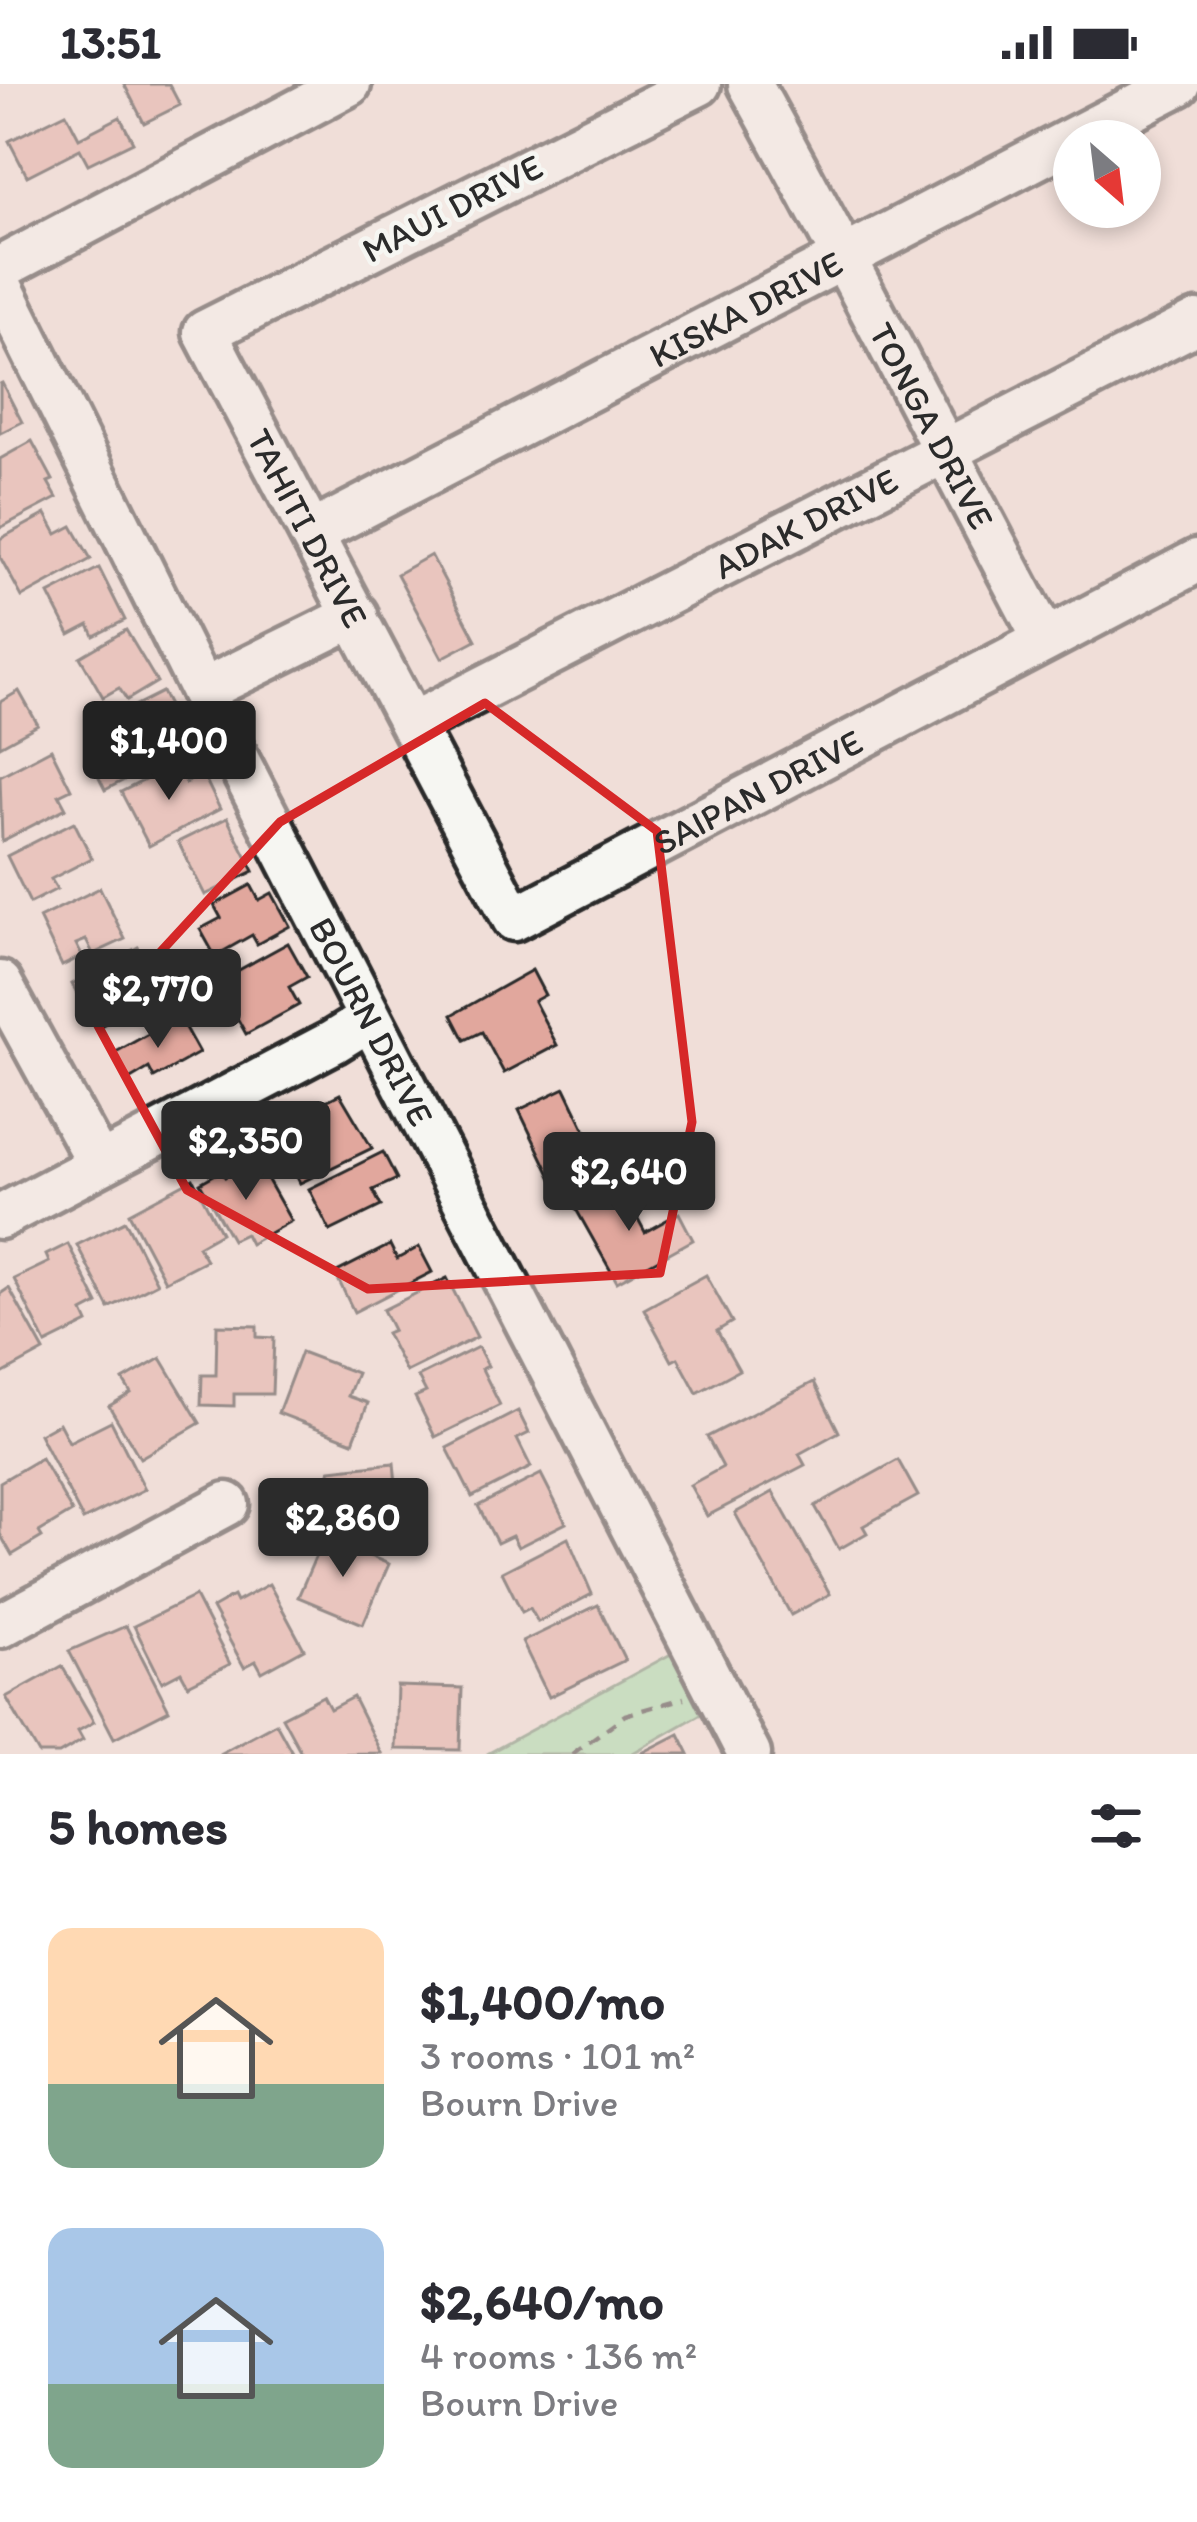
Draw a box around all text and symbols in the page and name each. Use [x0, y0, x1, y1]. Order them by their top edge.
text: 13:51 [60, 15, 161, 69]
north arrow [1053, 120, 1161, 228]
map controls [1053, 120, 1161, 228]
street label: MAUI DRIVE [355, 144, 549, 272]
street label: KISKA DRIVE [642, 241, 849, 376]
street label: TONGA DRIVE [860, 315, 1004, 536]
street label: TAHITI DRIVE [238, 421, 378, 634]
street label: ADAK DRIVE [706, 458, 905, 588]
pin: $1,400 [71, 701, 267, 803]
text: $1,400 [110, 716, 228, 763]
street label: SAIPAN DRIVE [646, 719, 869, 864]
street label: BOURN DRIVE [301, 910, 443, 1133]
pin: $2,770 [60, 949, 256, 1051]
text: $2,770 [102, 964, 214, 1011]
pin: $2,350 [148, 1101, 344, 1203]
text: $2,350 [188, 1116, 304, 1163]
pin: $2,640 [531, 1132, 727, 1234]
text: $2,640 [570, 1147, 688, 1194]
pin: $2,860 [245, 1478, 441, 1580]
text: $2,860 [285, 1493, 401, 1540]
icon: filters [1083, 1793, 1149, 1859]
text: 5 homes [48, 1796, 228, 1857]
text: $1,400/mo [420, 1971, 665, 2032]
icon: home [144, 1976, 288, 2120]
text: 3 rooms · 101 m² [420, 2032, 695, 2079]
text: Bourn Drive [420, 2079, 618, 2126]
text: $2,640/mo [420, 2271, 664, 2332]
icon: home [144, 2276, 288, 2420]
text: 4 rooms · 136 m² [420, 2332, 697, 2379]
text: Bourn Drive [420, 2379, 618, 2426]

